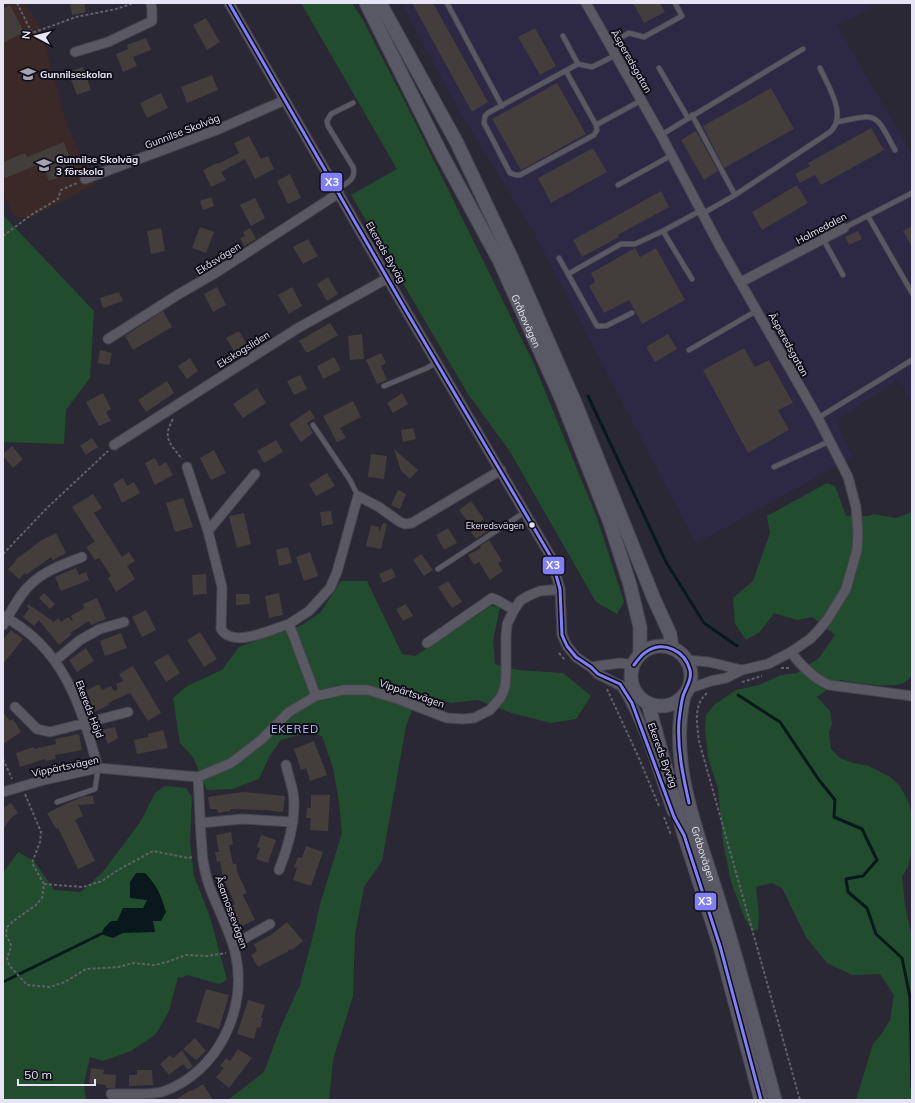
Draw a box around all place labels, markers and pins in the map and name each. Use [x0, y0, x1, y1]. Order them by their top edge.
school or university icon: Gunnilseskolan [19, 65, 37, 83]
place label: Gunnilseskolan [40, 68, 112, 81]
place label: Gunnilse Skolväg 3 förskola [56, 153, 138, 178]
school or university icon: Gunnilse Skolväg 3 förskola [35, 156, 53, 174]
place label: Ekeredsvägen [466, 520, 524, 531]
marker: Ekeredsvägen [527, 520, 537, 530]

